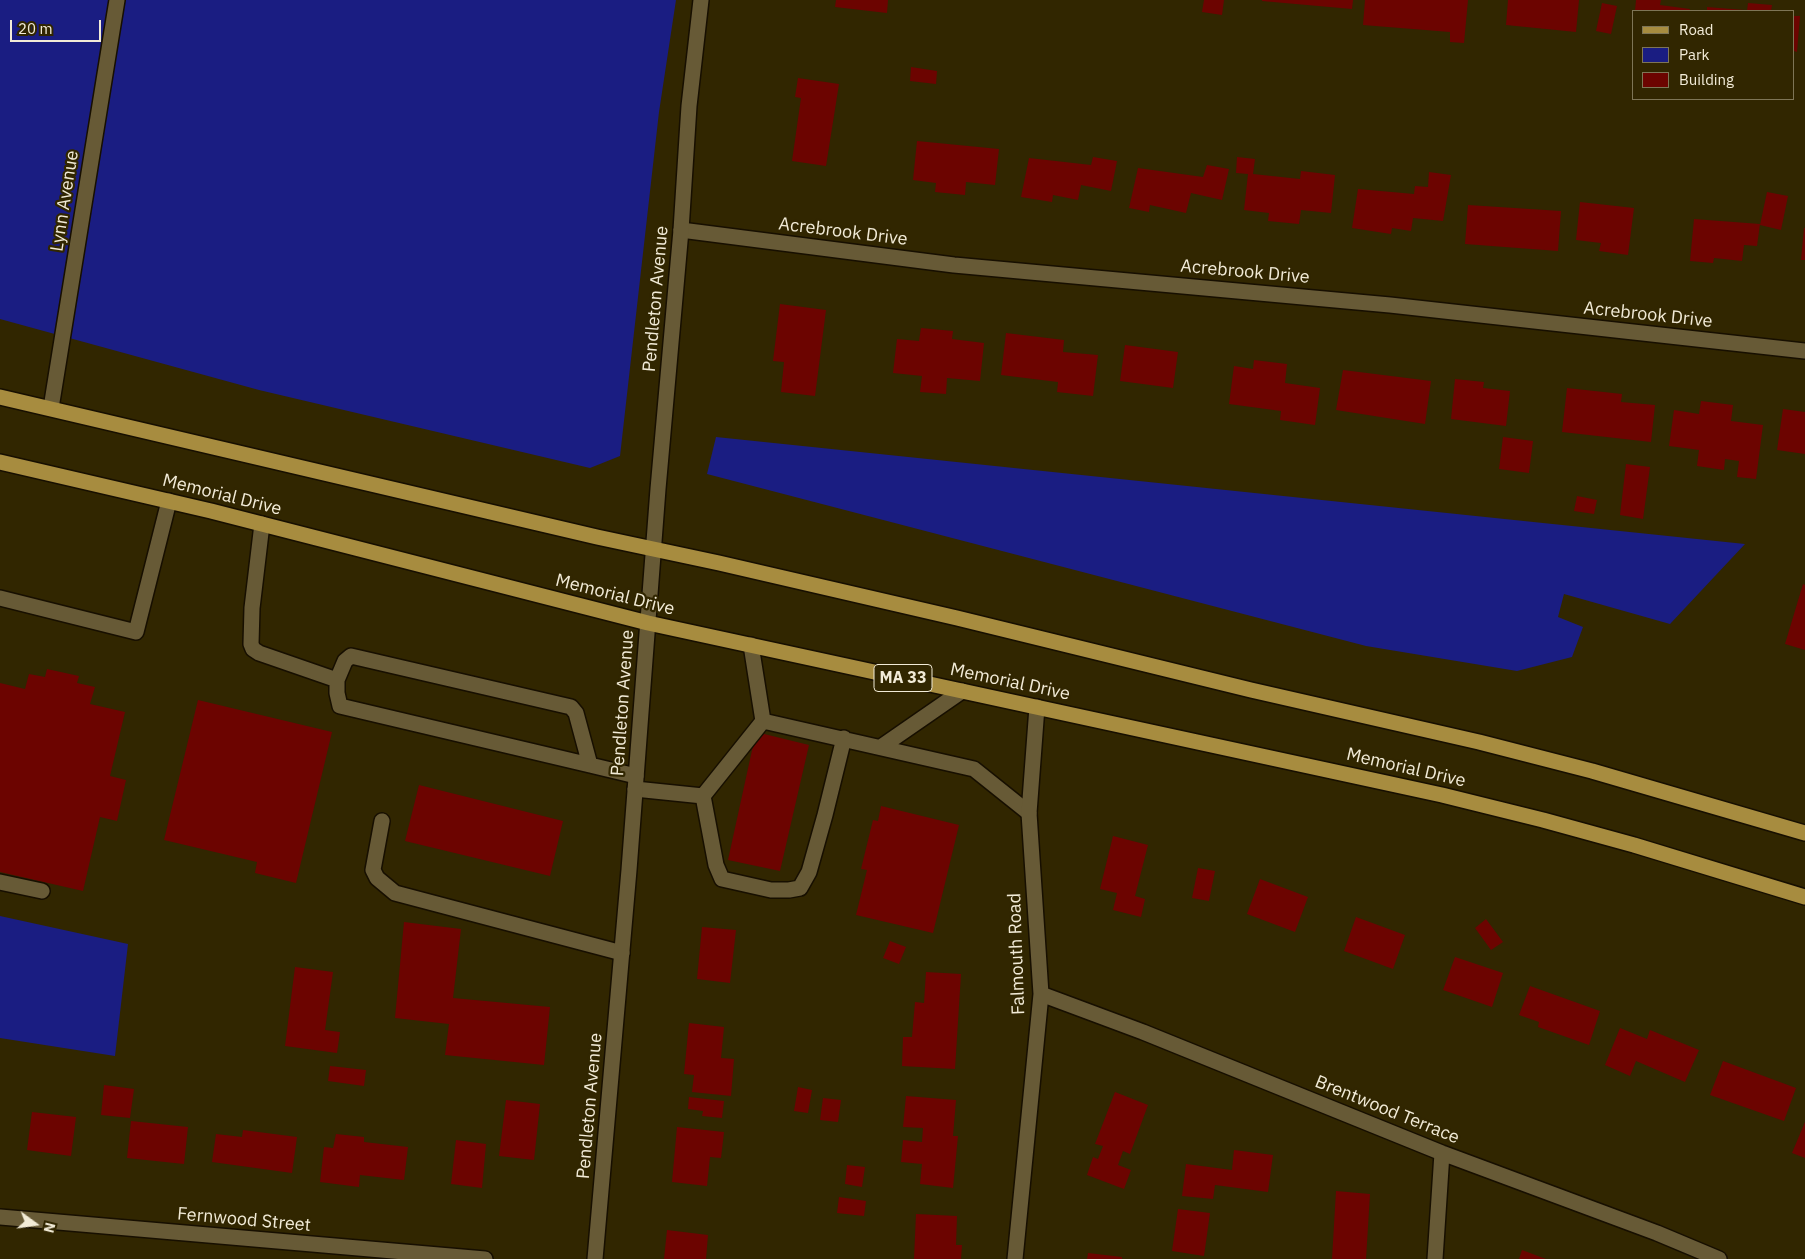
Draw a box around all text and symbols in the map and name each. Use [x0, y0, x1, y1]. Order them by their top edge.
scale bar [12, 10, 104, 42]
legend [1632, 10, 1795, 100]
text: 20 m [18, 19, 53, 38]
text: Road [1679, 20, 1714, 39]
text: Park [1679, 45, 1709, 64]
text: Building [1679, 70, 1734, 89]
street label: Lynn Avenue [46, 149, 84, 253]
street label: Acrebrook Drive [777, 213, 909, 251]
street label: Pendleton Avenue [639, 225, 673, 373]
street label: Acrebrook Drive [1179, 256, 1311, 288]
street label: Acrebrook Drive [1582, 297, 1714, 333]
street label: Memorial Drive [160, 470, 284, 520]
street label: Memorial Drive [553, 570, 677, 620]
street label: Pendleton Avenue [607, 629, 639, 777]
street label: Memorial Drive [948, 659, 1072, 705]
road number: MA 33 [874, 664, 932, 691]
street label: Memorial Drive [1344, 744, 1468, 792]
street label: Falmouth Road [1004, 893, 1030, 1015]
street label: Pendleton Avenue [573, 1032, 607, 1180]
street label: Brentwood Terrace [1312, 1071, 1462, 1149]
north arrow [10, 1199, 60, 1249]
street label: Fernwood Street [176, 1203, 312, 1237]
text: N [40, 1221, 60, 1235]

